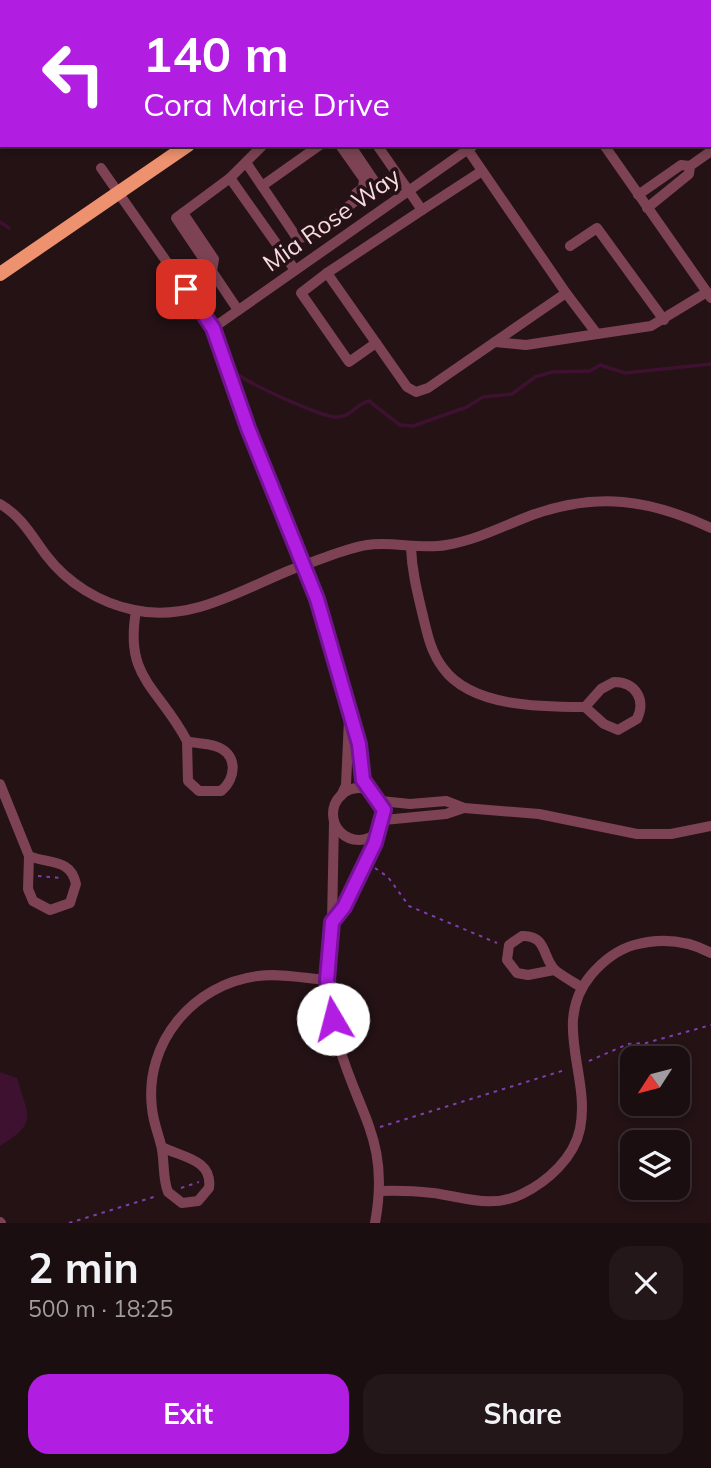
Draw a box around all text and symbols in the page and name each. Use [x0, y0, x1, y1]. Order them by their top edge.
text: 140 m [143, 23, 289, 84]
icon: left [28, 28, 119, 119]
text: Cora Marie Drive [143, 84, 390, 124]
street label: Mia Rose Way [257, 161, 406, 277]
pin [156, 259, 216, 319]
icon: arrive [167, 270, 205, 308]
position arrow [296, 982, 370, 1056]
north arrow [620, 1046, 690, 1116]
map controls [620, 1046, 690, 1200]
button: layers [620, 1130, 690, 1200]
text: 2 min [28, 1241, 139, 1294]
button: close [609, 1246, 683, 1320]
text: 500 m · 18:25 [28, 1294, 173, 1323]
button: Exit [28, 1374, 349, 1454]
button: Share [363, 1374, 683, 1454]

